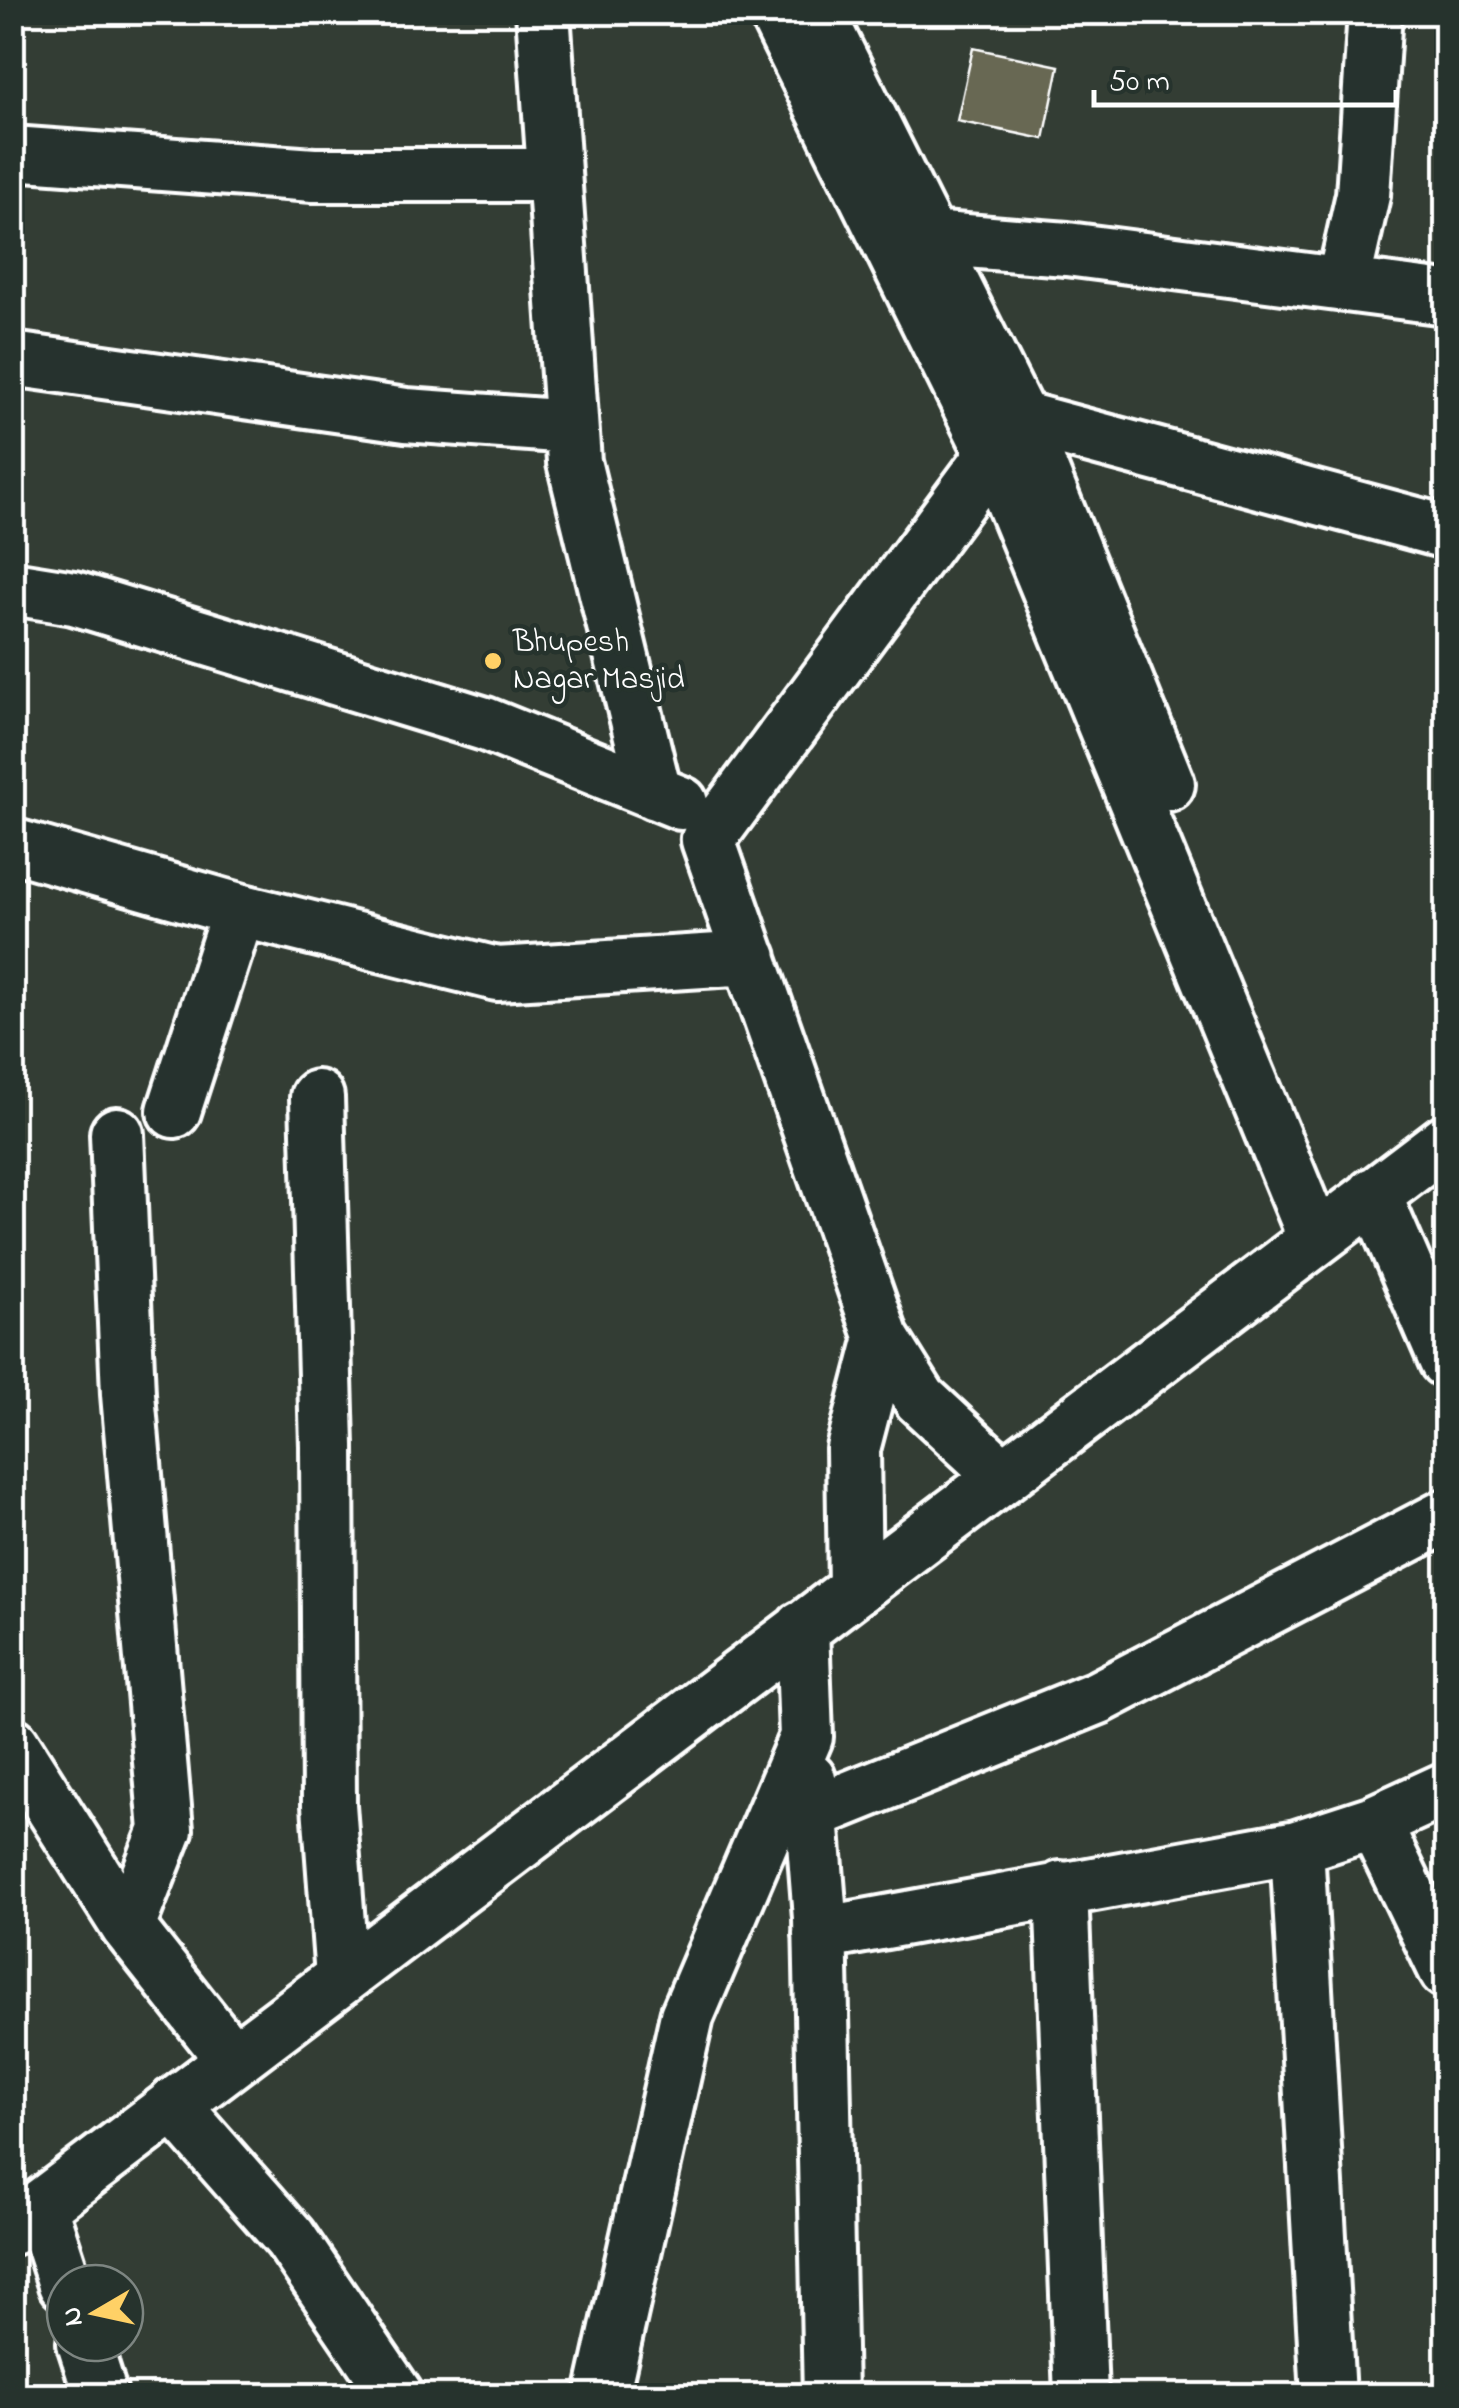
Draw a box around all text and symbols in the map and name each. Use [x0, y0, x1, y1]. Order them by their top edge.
scale bar [1094, 45, 1396, 107]
text: 50 m [1109, 61, 1170, 105]
place label: Bhupesh Nagar Masjid [512, 620, 685, 704]
marker: Bhupesh Nagar Masjid [482, 650, 504, 672]
north arrow [45, 2263, 145, 2363]
text: N [52, 2304, 95, 2329]

